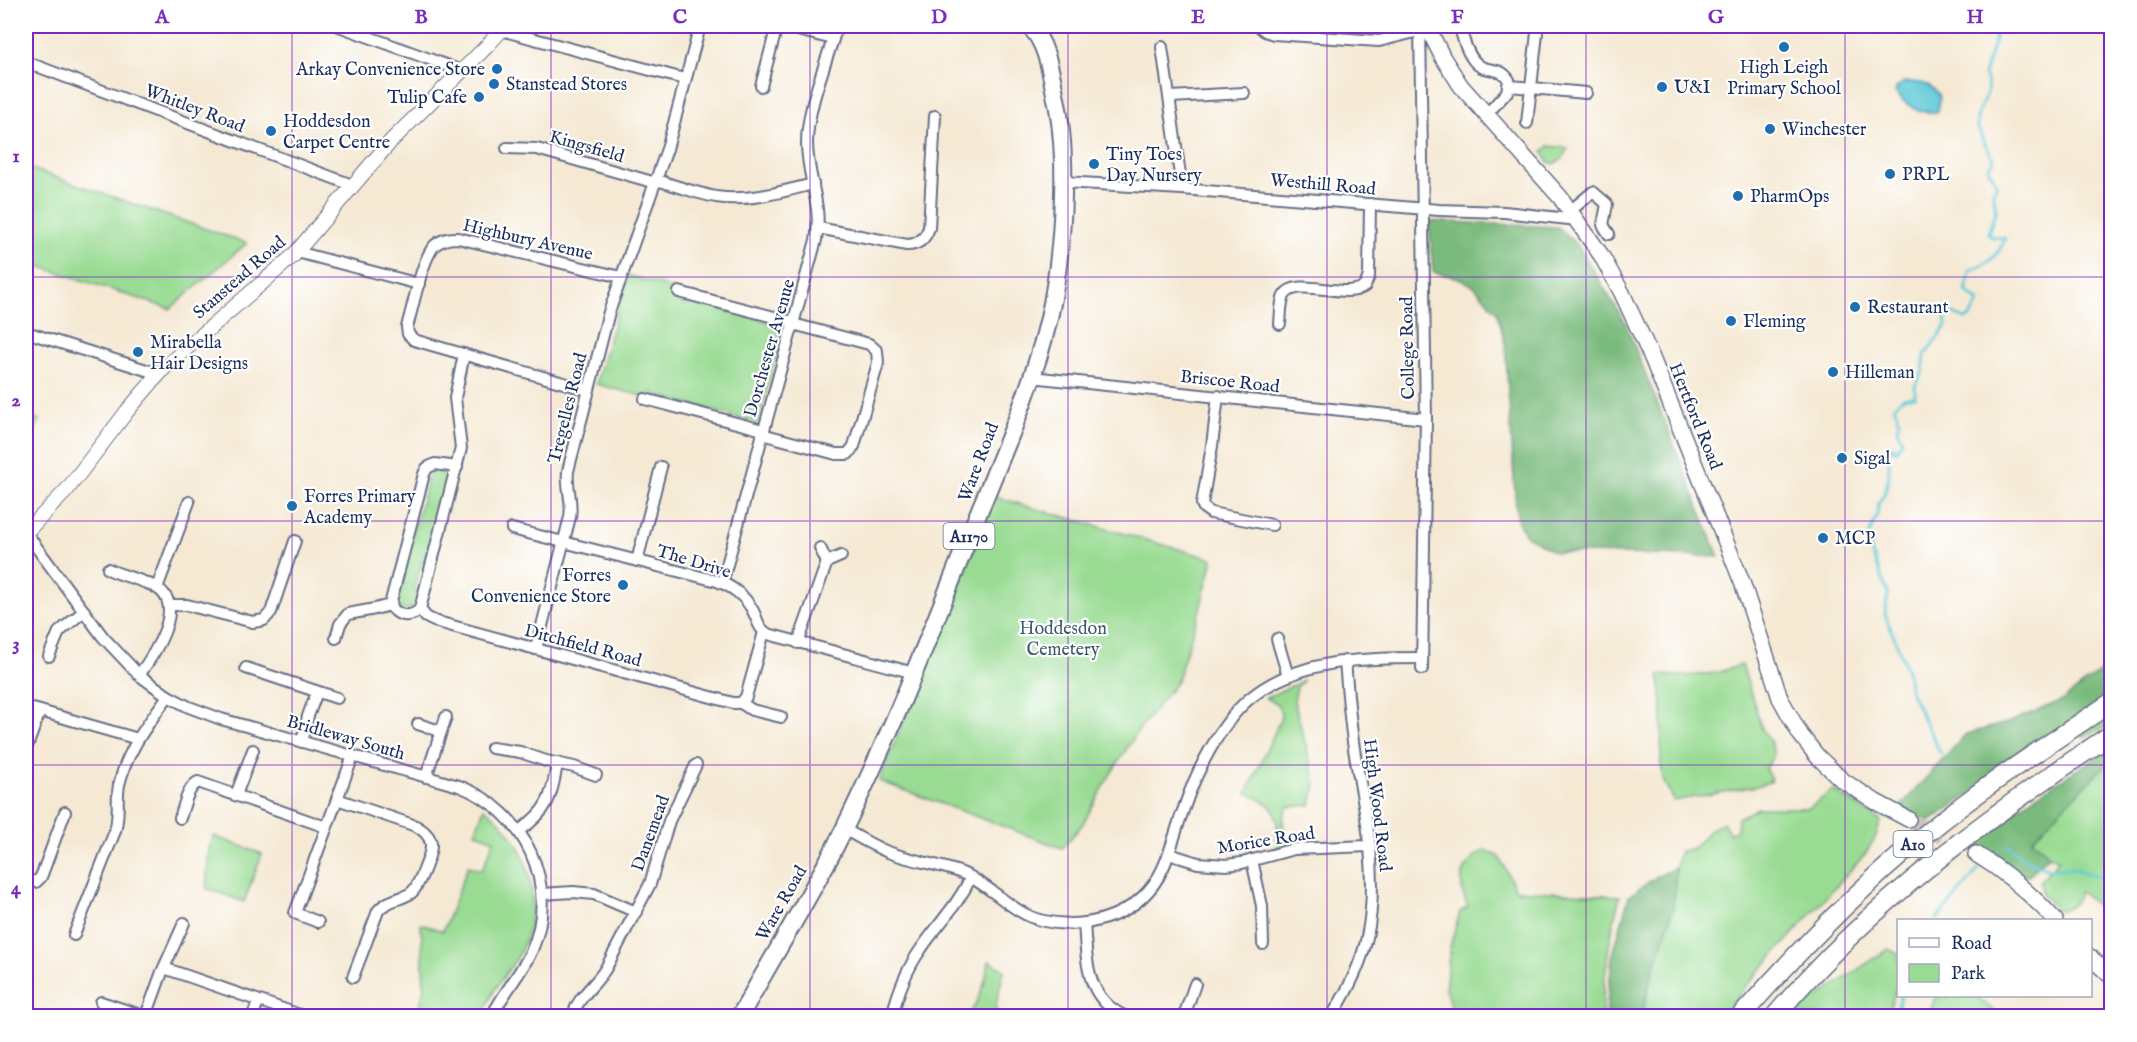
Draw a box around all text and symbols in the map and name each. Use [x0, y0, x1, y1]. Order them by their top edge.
text: A [154, 5, 170, 30]
text: B [414, 5, 428, 30]
text: C [673, 5, 687, 30]
text: D [931, 5, 947, 30]
text: E [1191, 5, 1205, 30]
text: F [1451, 5, 1464, 30]
text: G [1708, 5, 1725, 30]
text: H [1966, 5, 1984, 30]
marker: High Leigh Primary School [1777, 40, 1791, 54]
place label: High Leigh Primary School [1727, 57, 1841, 101]
place label: Arkay Convenience Store [295, 59, 485, 82]
marker: Arkay Convenience Store [490, 62, 504, 76]
place label: Stanstead Stores [506, 74, 627, 97]
marker: Stanstead Stores [487, 77, 501, 91]
place label: U&I [1674, 77, 1711, 100]
street label: Whitley Road [141, 80, 248, 139]
marker: U&I [1655, 80, 1669, 94]
place label: Tulip Cafe [387, 87, 467, 110]
marker: Tulip Cafe [472, 90, 486, 104]
place label: Hoddesdon Carpet Centre [283, 111, 390, 155]
place label: Winchester [1782, 119, 1867, 142]
marker: Winchester [1763, 122, 1777, 136]
marker: Hoddesdon Carpet Centre [264, 124, 278, 138]
street label: Kingsfield [547, 126, 627, 169]
text: 1 [12, 144, 20, 169]
place label: Tiny Toes Day Nursery [1106, 144, 1202, 188]
marker: Tiny Toes Day Nursery [1087, 157, 1101, 171]
place label: PRPL [1902, 164, 1949, 187]
marker: PRPL [1883, 167, 1897, 181]
street label: Westhill Road [1269, 169, 1377, 202]
place label: PharmOps [1750, 186, 1829, 209]
marker: PharmOps [1731, 189, 1745, 203]
street label: Highbury Avenue [460, 214, 595, 267]
street label: Stanstead Road [189, 231, 291, 325]
street label: Dorchester Avenue [740, 277, 801, 420]
street label: College Road [1396, 296, 1421, 400]
place label: Restaurant [1867, 297, 1949, 320]
marker: Restaurant [1848, 300, 1862, 314]
place label: Fleming [1743, 311, 1806, 334]
marker: Fleming [1724, 314, 1738, 328]
place label: Mirabella Hair Designs [150, 332, 248, 376]
marker: Mirabella Hair Designs [131, 345, 145, 359]
street label: Tregelles Road [544, 350, 593, 466]
street label: Hertford Road [1663, 360, 1727, 474]
place label: Hilleman [1845, 362, 1915, 385]
marker: Hilleman [1826, 365, 1840, 379]
street label: Briscoe Road [1179, 366, 1281, 399]
text: 2 [11, 388, 21, 413]
street label: Ware Road [954, 419, 1005, 506]
place label: Sigal [1854, 448, 1891, 471]
marker: Sigal [1835, 451, 1849, 465]
place label: Forres Primary Academy [303, 486, 416, 530]
marker: Forres Primary Academy [285, 499, 299, 513]
road number: A1170 [944, 523, 994, 549]
place label: MCP [1835, 528, 1875, 551]
marker: MCP [1816, 531, 1830, 545]
street label: The Drive [653, 540, 734, 585]
place label: Forres Convenience Store [471, 565, 611, 609]
marker: Forres Convenience Store [616, 578, 630, 592]
park label: Hoddesdon Cemetery [1019, 618, 1107, 662]
street label: Ditchfield Road [521, 620, 644, 673]
text: 3 [12, 632, 20, 657]
street label: Bridleway South [284, 711, 408, 766]
street label: High Wood Road [1357, 738, 1396, 873]
street label: Danemead [627, 792, 676, 875]
street label: Morice Road [1216, 822, 1317, 861]
road number: A10 [1894, 831, 1932, 857]
street label: Ware Road [752, 862, 813, 946]
text: 4 [11, 876, 22, 901]
legend [1897, 919, 2092, 997]
text: Road [1951, 933, 1992, 956]
text: Park [1951, 963, 1986, 986]

